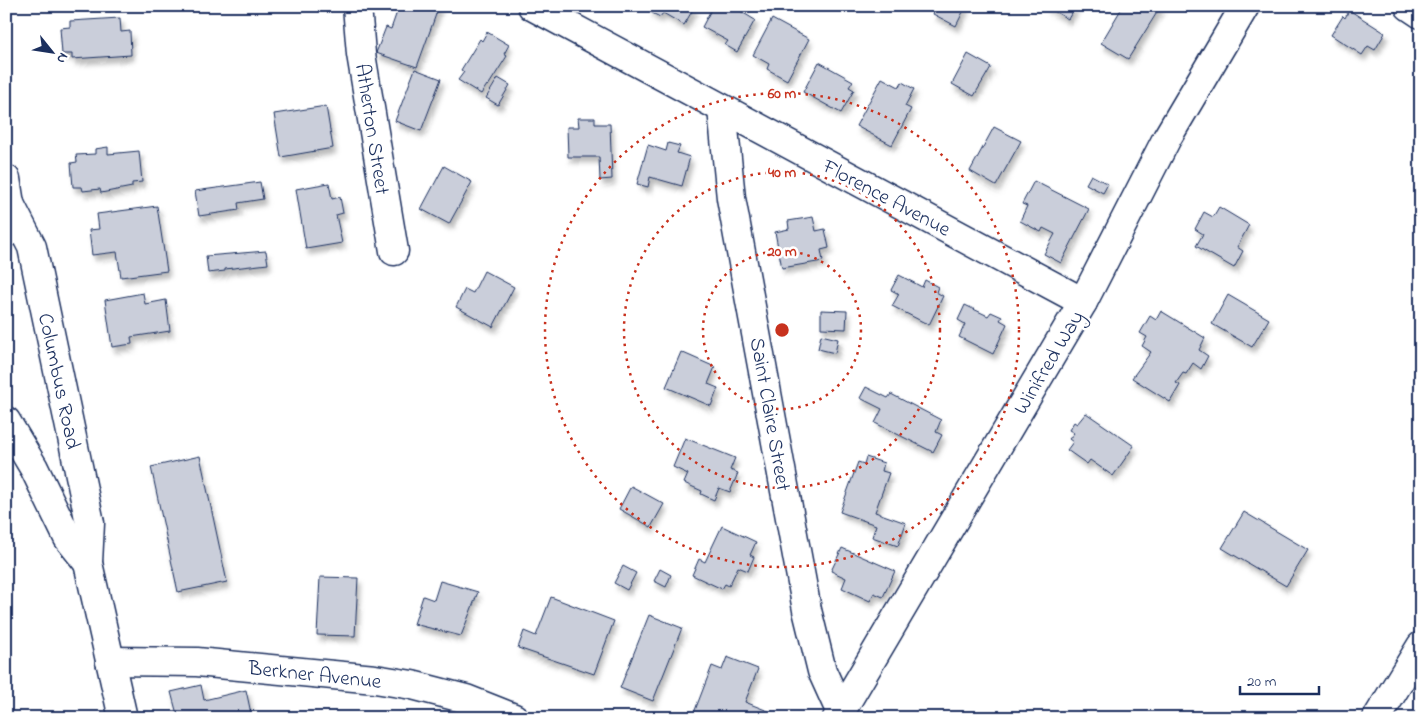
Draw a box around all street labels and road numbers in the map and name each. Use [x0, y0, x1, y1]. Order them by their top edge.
street label: Atherton Street [346, 62, 396, 197]
street label: Florence Avenue [816, 152, 956, 245]
street label: Winifred Way [1007, 305, 1094, 422]
street label: Columbus Road [29, 311, 87, 452]
street label: Saint Claire Street [741, 335, 797, 494]
street label: Berkner Avenue [246, 654, 383, 698]

